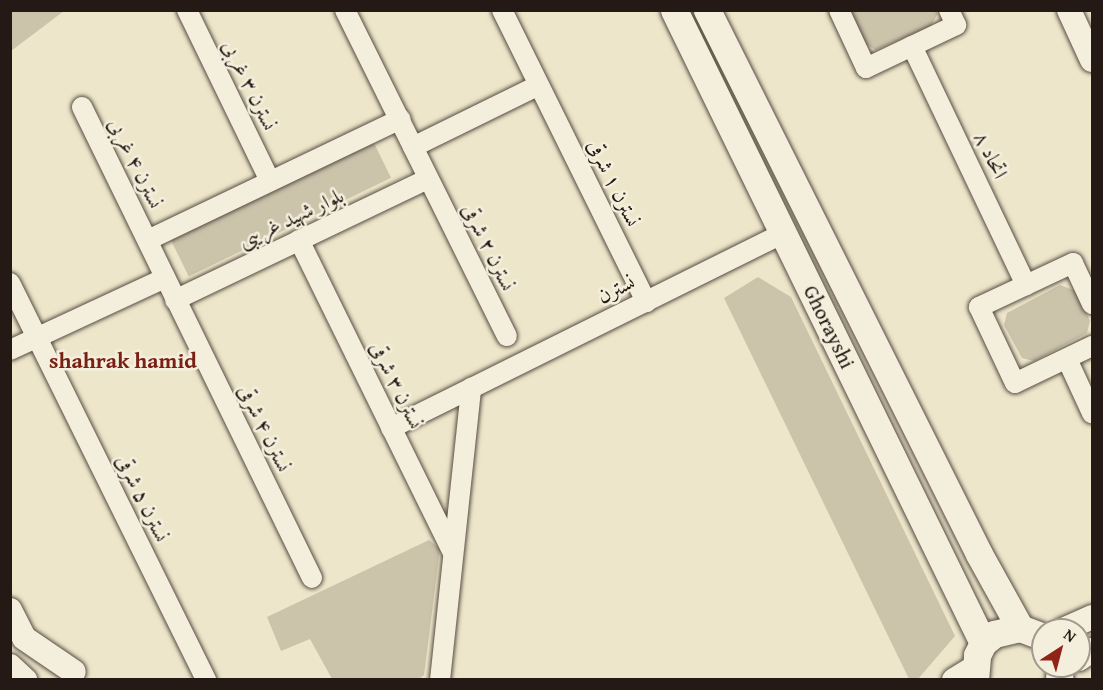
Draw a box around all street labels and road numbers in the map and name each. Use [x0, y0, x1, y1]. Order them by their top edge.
street label: نسترن ۳ غربی [217, 36, 283, 134]
street label: نسترن ۴ غربی [103, 114, 169, 212]
street label: اتحاد ۸ [969, 127, 1013, 183]
street label: نسترن ۱ شرقی [582, 135, 646, 231]
street label: بلوار شهید غریبی [234, 183, 348, 253]
street label: نسترن ۲ شرقی [457, 199, 521, 295]
street label: نسترن [593, 269, 639, 309]
street label: Ghorayshi [798, 281, 860, 373]
street label: نسترن ۳ شرقی [365, 337, 429, 433]
street label: نسترن ۴ شرقی [233, 380, 297, 476]
street label: نسترن ۵ شرقی [111, 450, 175, 546]

